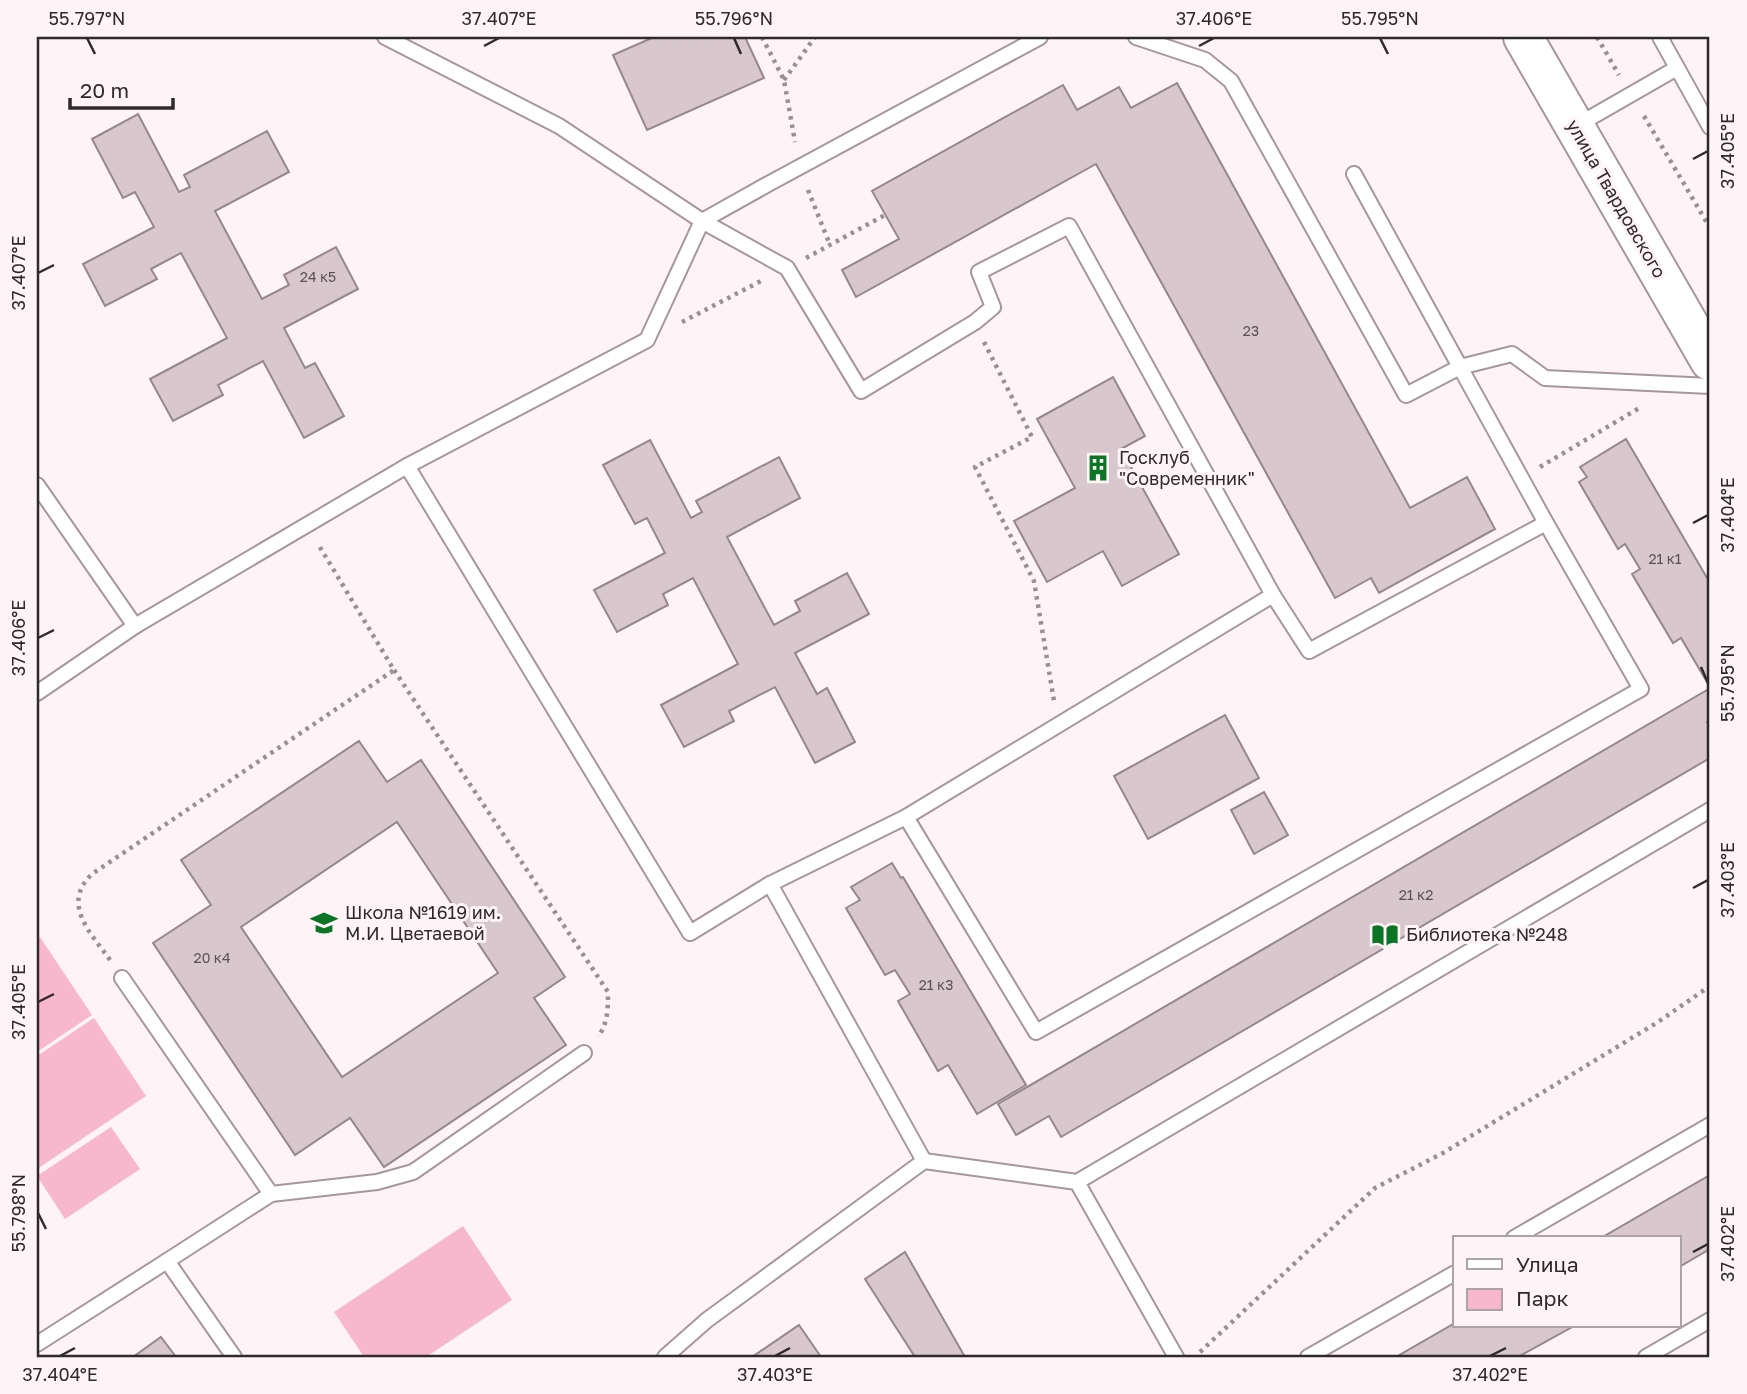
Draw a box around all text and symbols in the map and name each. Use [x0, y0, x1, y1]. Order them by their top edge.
text: 55.797°N [49, 7, 125, 29]
text: 37.407°E [461, 7, 537, 29]
text: 55.796°N [695, 7, 773, 29]
text: 37.406°E [1176, 7, 1252, 29]
text: 55.795°N [1341, 7, 1419, 29]
scale bar [70, 66, 173, 110]
text: 20 m [80, 77, 129, 103]
text: 37.405°E [1716, 113, 1738, 189]
street label: улица Твардовского [1562, 115, 1671, 282]
text: 37.407°E [7, 235, 29, 311]
house number: 24 к5 [300, 268, 336, 285]
house number: 23 [1243, 322, 1259, 339]
place label: Госклуб "Современник" [1119, 446, 1255, 489]
building icon: Госклуб "Современник" [1083, 453, 1113, 483]
text: 37.404°E [1716, 477, 1738, 553]
house number: 21 к1 [1648, 550, 1682, 567]
text: 37.406°E [7, 600, 29, 676]
text: 55.795°N [1716, 644, 1738, 722]
text: 37.403°E [1716, 842, 1738, 918]
house number: 21 к2 [1399, 886, 1433, 903]
place label: Школа №1619 им. М.И. Цветаевой [345, 901, 501, 944]
school or university icon: Школа №1619 им. М.И. Цветаевой [309, 908, 339, 938]
library icon: Библиотека №248 [1370, 920, 1400, 950]
place label: Библиотека №248 [1406, 923, 1568, 945]
house number: 20 к4 [194, 949, 230, 966]
text: 37.405°E [7, 964, 29, 1040]
house number: 21 к3 [919, 976, 953, 993]
text: 55.798°N [7, 1174, 29, 1252]
text: 37.402°E [1716, 1206, 1738, 1282]
legend [1453, 1236, 1680, 1328]
text: Улица [1516, 1251, 1579, 1277]
text: Парк [1516, 1285, 1569, 1311]
text: 37.404°E [22, 1363, 98, 1385]
text: 37.403°E [737, 1363, 813, 1385]
text: 37.402°E [1452, 1363, 1528, 1385]

